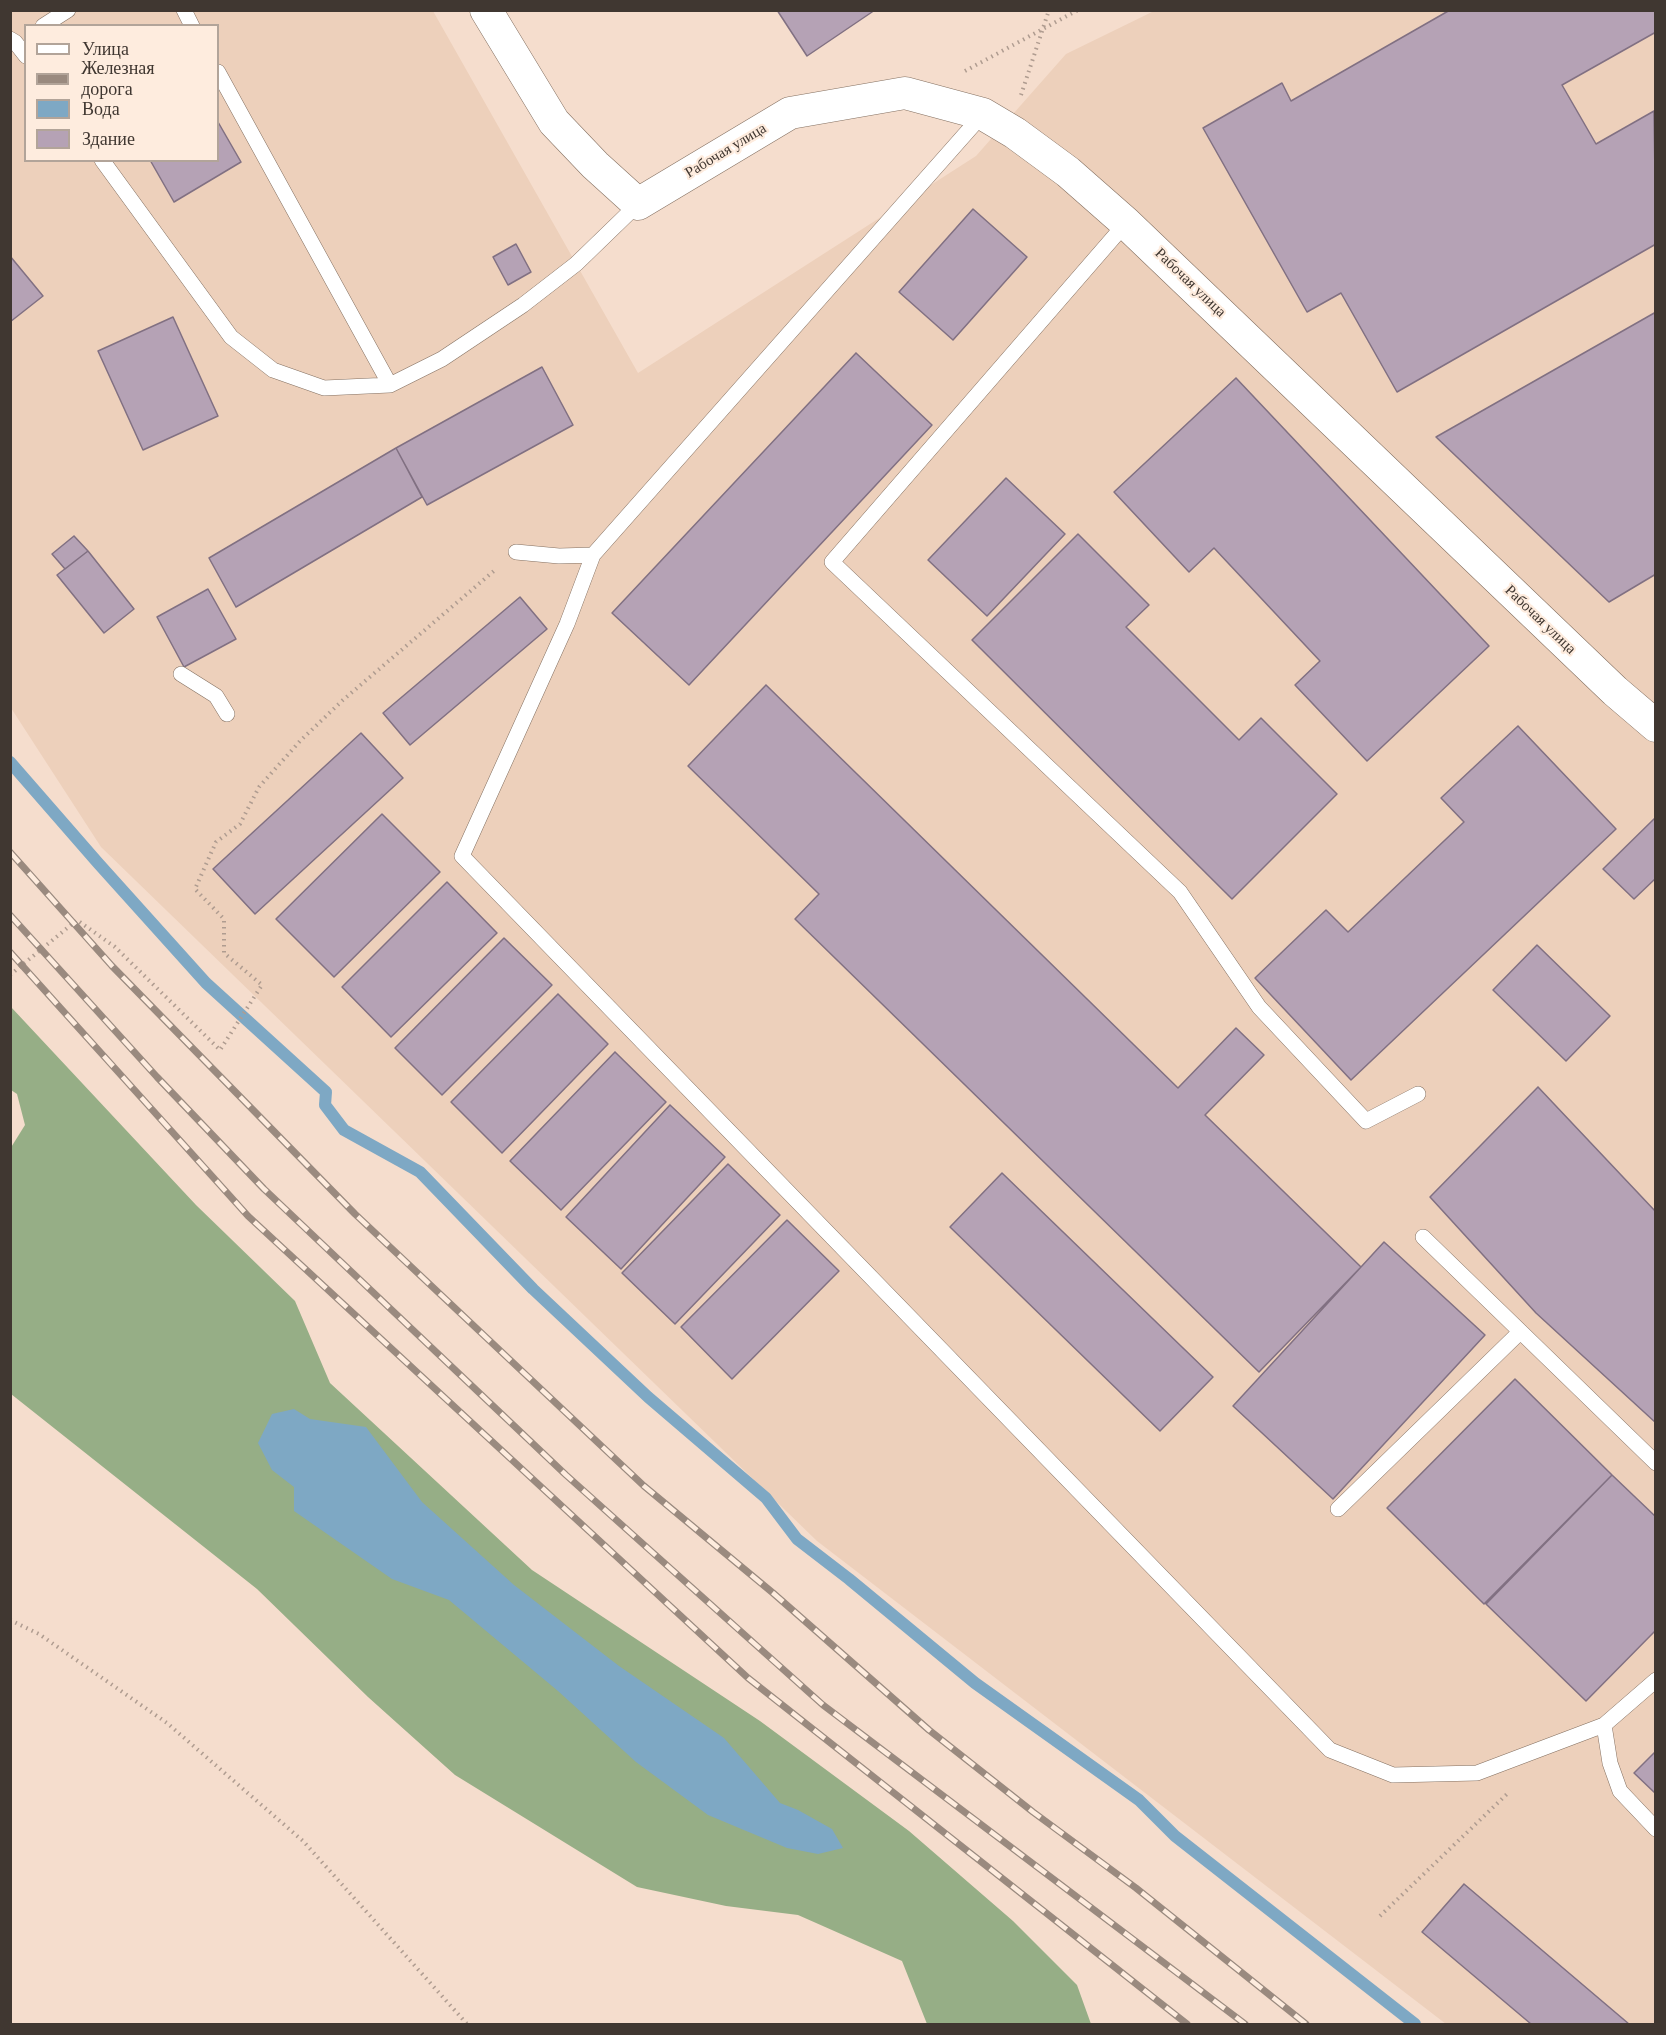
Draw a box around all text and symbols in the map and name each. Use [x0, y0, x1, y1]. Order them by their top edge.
legend [24, 24, 219, 162]
text: Улица [82, 39, 129, 59]
text: Железная дорога [81, 58, 155, 99]
text: Вода [82, 99, 120, 119]
street label: Рабочая улица [682, 120, 770, 182]
text: Здание [82, 129, 135, 149]
street label: Рабочая улица [1151, 245, 1229, 321]
street label: Рабочая улица [1501, 582, 1579, 658]

